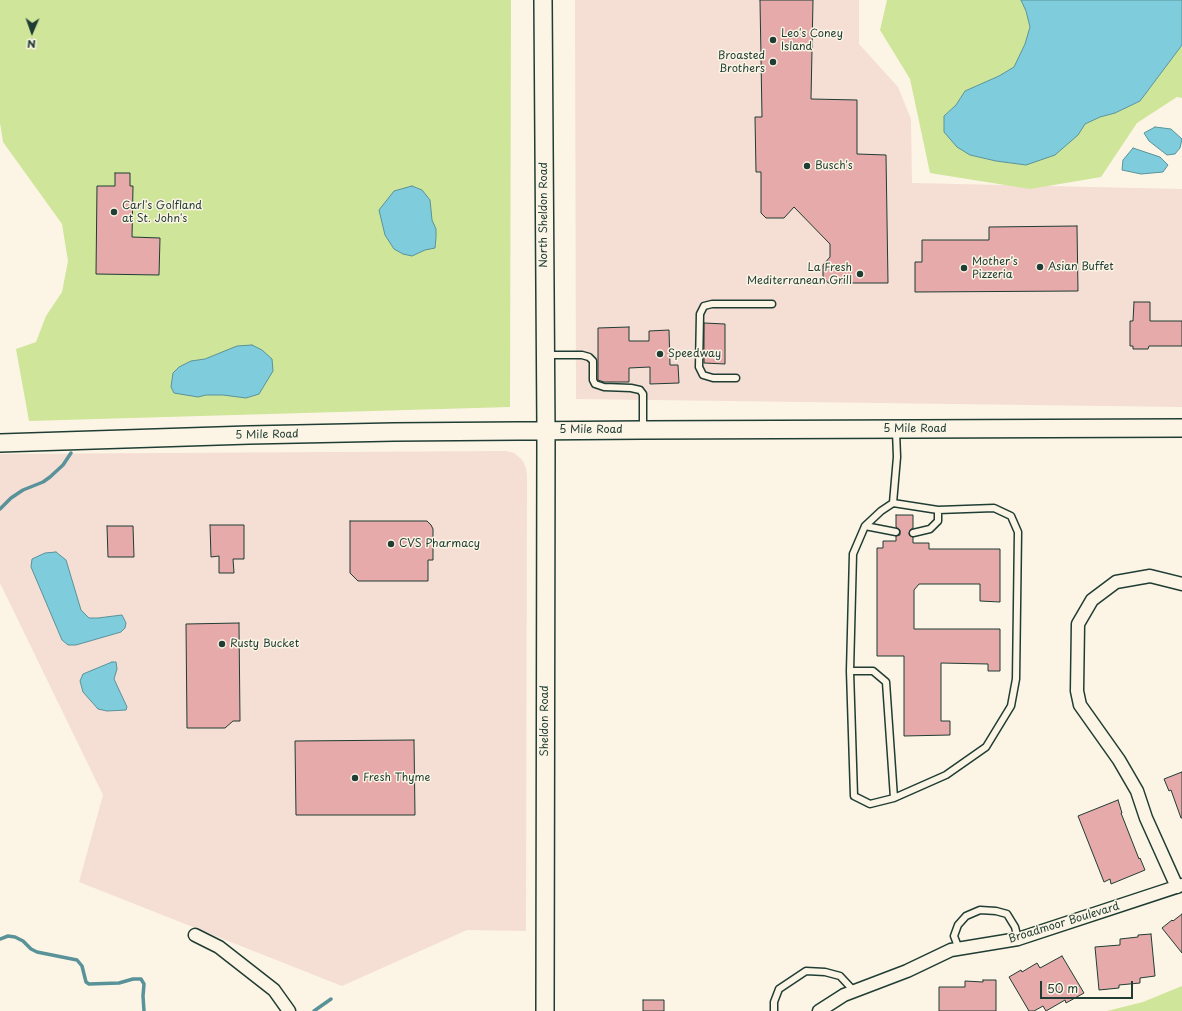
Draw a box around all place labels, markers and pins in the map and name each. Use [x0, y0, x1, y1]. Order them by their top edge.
place label: Leo's Coney Island [781, 27, 843, 53]
marker: Leo's Coney Island [768, 35, 778, 45]
place label: Broasted Brothers [718, 49, 765, 75]
marker: Broasted Brothers [768, 57, 778, 67]
place label: Busch's [815, 159, 853, 173]
marker: Busch's [802, 161, 812, 171]
place label: Carl's Golfland at St. John's [122, 199, 202, 225]
marker: Carl's Golfland at St. John's [109, 207, 119, 217]
place label: Mother's Pizzeria [972, 255, 1018, 281]
place label: Asian Buffet [1048, 260, 1114, 274]
place label: La Fresh Mediterranean Grill [747, 261, 852, 287]
marker: Asian Buffet [1035, 262, 1045, 272]
marker: Mother's Pizzeria [959, 263, 969, 273]
marker: La Fresh Mediterranean Grill [855, 269, 865, 279]
place label: Speedway [668, 347, 721, 361]
marker: Speedway [655, 349, 665, 359]
place label: CVS Pharmacy [399, 537, 480, 551]
marker: CVS Pharmacy [386, 539, 396, 549]
place label: Rusty Bucket [230, 637, 299, 651]
marker: Rusty Bucket [217, 639, 227, 649]
place label: Fresh Thyme [363, 771, 430, 785]
marker: Fresh Thyme [350, 773, 360, 783]

